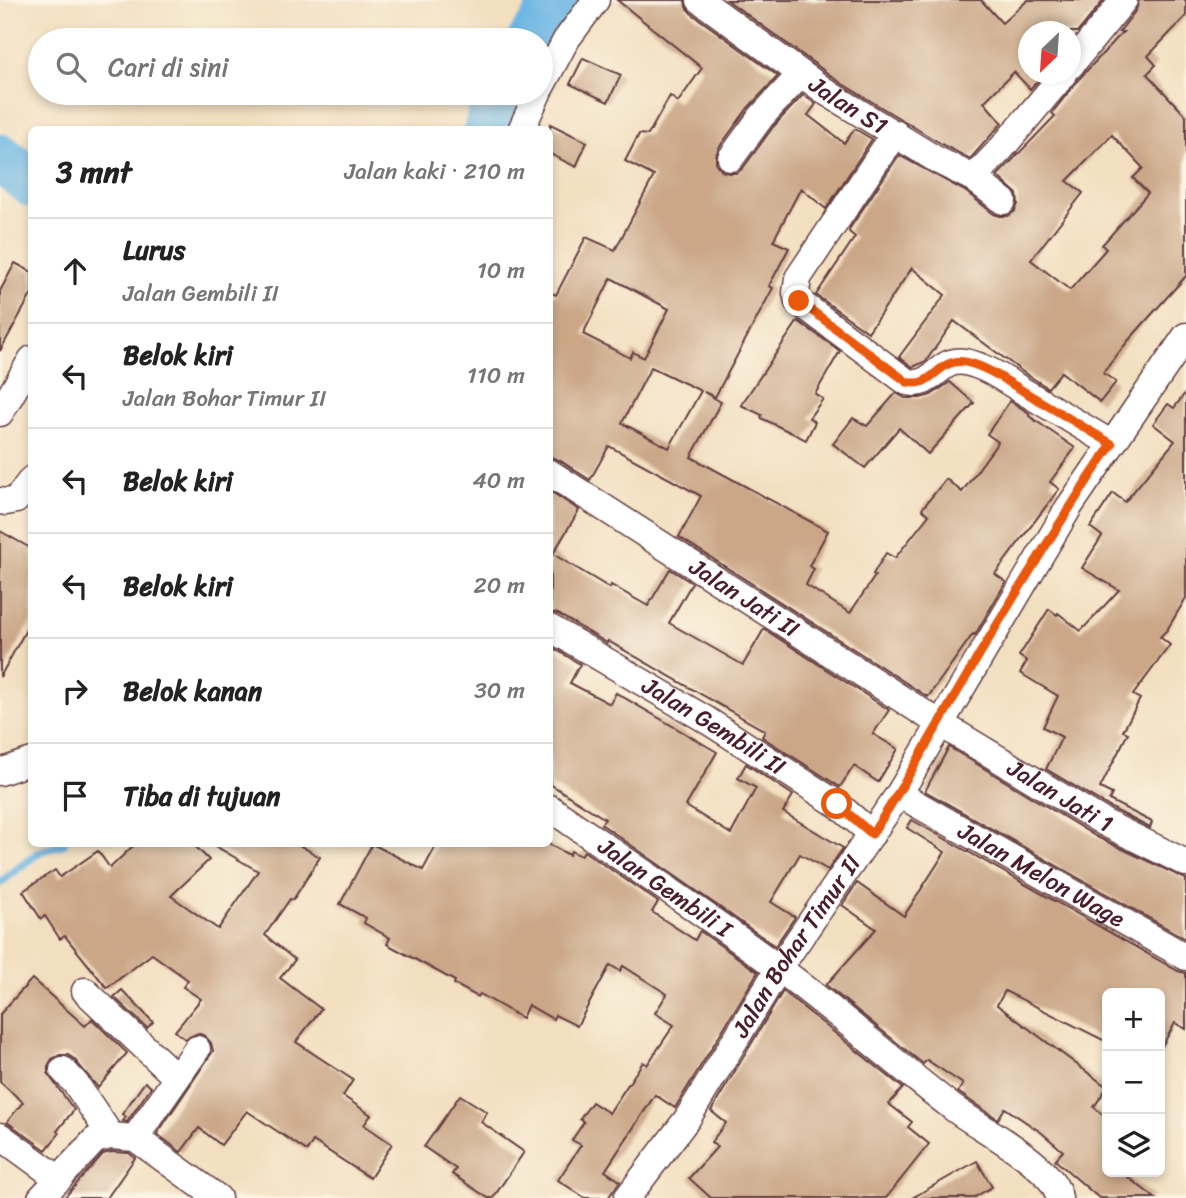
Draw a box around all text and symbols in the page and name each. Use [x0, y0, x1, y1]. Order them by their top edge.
north arrow [1018, 21, 1081, 84]
search box [28, 28, 553, 105]
text: Cari di sini [108, 44, 229, 90]
icon: search [52, 48, 90, 86]
street label: Jalan S1 [799, 64, 896, 146]
text: 3 mnt [56, 145, 132, 199]
text: Jalan kaki · 210 m [344, 151, 525, 192]
text: Lurus [123, 227, 186, 273]
text: 10 m [477, 250, 525, 291]
icon: ahead [56, 252, 94, 290]
text: Jalan Gembili II [123, 273, 279, 314]
route end [783, 285, 814, 316]
text: Belok kiri [123, 332, 233, 378]
text: 110 m [467, 355, 525, 396]
icon: left [56, 357, 94, 395]
text: Jalan Bohar Timur II [123, 378, 326, 419]
text: Belok kiri [123, 458, 233, 504]
text: 40 m [472, 460, 525, 501]
icon: left [56, 462, 94, 500]
street label: Jalan Jati II [680, 546, 808, 649]
text: Belok kiri [123, 563, 233, 609]
text: 20 m [474, 565, 525, 606]
icon: left [56, 567, 94, 605]
street label: Jalan Gembili II [633, 665, 795, 787]
text: Belok kanan [123, 668, 262, 714]
text: 30 m [474, 670, 525, 711]
icon: right [56, 672, 94, 710]
street label: Jalan Jati 1 [998, 747, 1120, 845]
text: Tiba di tujuan [123, 773, 280, 819]
icon: arrive [56, 777, 94, 815]
route start [821, 788, 852, 819]
street label: Jalan Melon Wage [949, 810, 1134, 940]
street label: Jalan Gembili I [588, 826, 742, 950]
street label: Jalan Bohar Timur II [720, 845, 873, 1047]
map controls [1102, 988, 1165, 1177]
button: + [1102, 988, 1165, 1051]
button: − [1102, 1051, 1165, 1114]
button: layers [1102, 1114, 1165, 1177]

